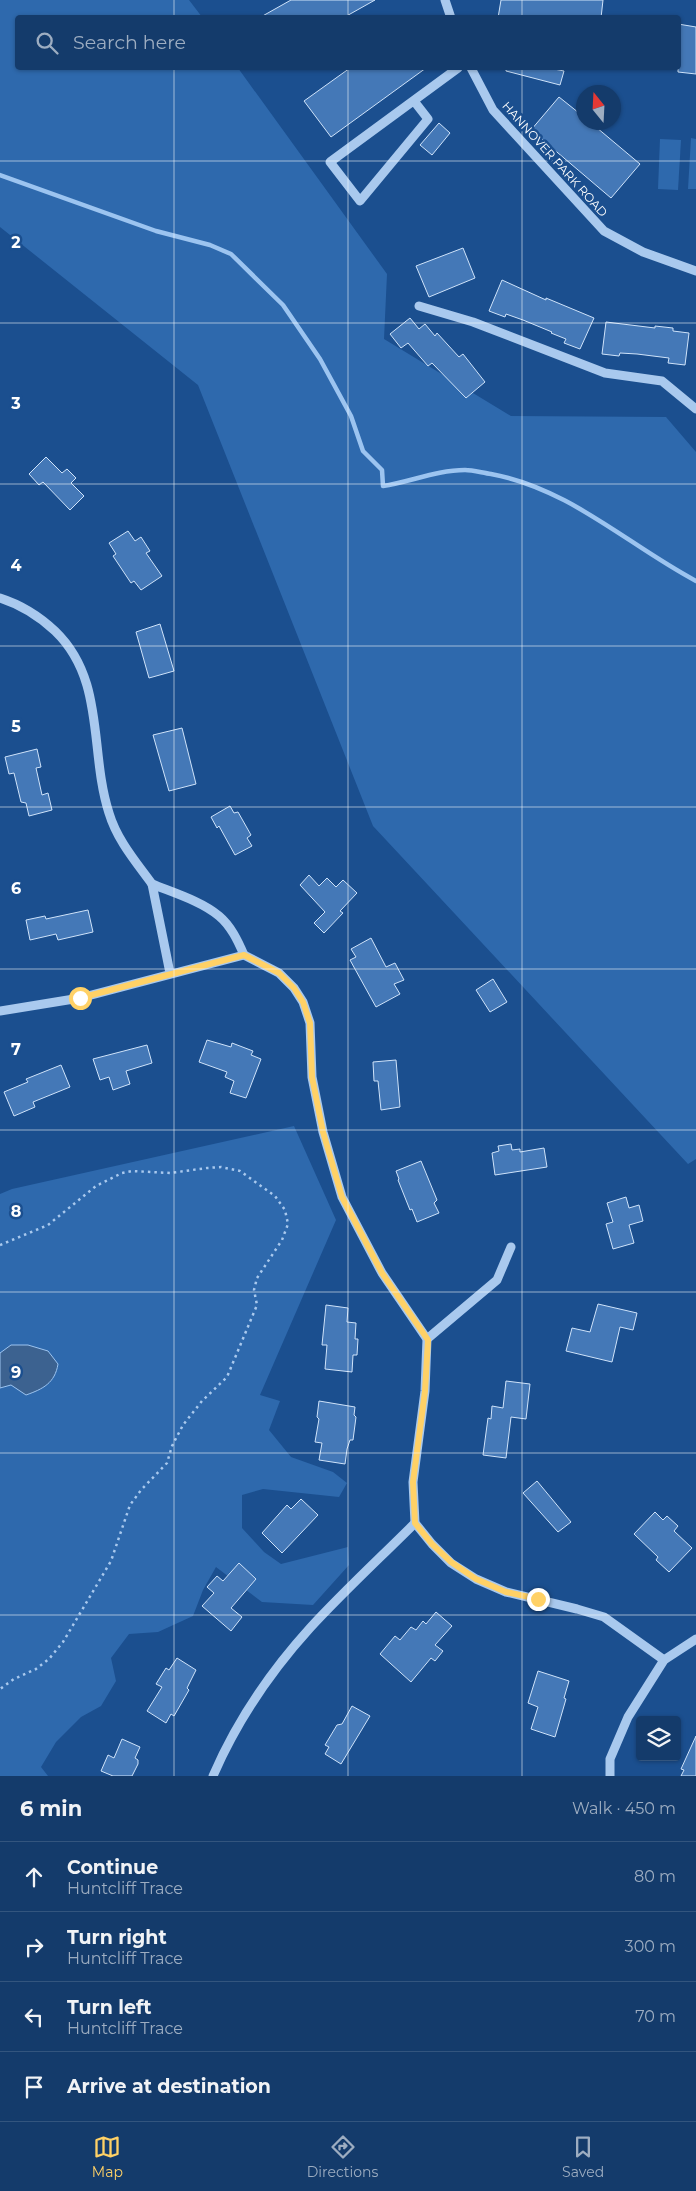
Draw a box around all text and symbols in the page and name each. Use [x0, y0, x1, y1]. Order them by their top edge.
search box [15, 15, 681, 70]
icon: search [33, 29, 61, 57]
text: Search here [73, 31, 186, 54]
north arrow [576, 85, 621, 130]
street label: HANNOVER PARK ROAD [499, 98, 611, 220]
text: 2 [11, 233, 21, 252]
text: 3 [10, 394, 21, 413]
text: 4 [10, 556, 22, 575]
text: 5 [11, 717, 21, 736]
text: 6 [11, 879, 21, 898]
route start [69, 987, 92, 1010]
text: 7 [11, 1040, 21, 1059]
text: 8 [11, 1202, 21, 1221]
text: 9 [11, 1363, 21, 1382]
route end [527, 1588, 550, 1611]
map controls [636, 1716, 681, 1761]
button: layers [636, 1716, 681, 1761]
text: 6 min [20, 1796, 82, 1821]
text: Walk · 450 m [572, 1799, 676, 1818]
text: Continue [67, 1856, 158, 1879]
icon: ahead [20, 1863, 48, 1891]
text: 80 m [634, 1867, 676, 1886]
text: Huntcliff Trace [67, 1879, 183, 1898]
text: Turn right [67, 1926, 167, 1949]
icon: right [20, 1933, 48, 1961]
text: 300 m [625, 1937, 676, 1956]
text: Huntcliff Trace [67, 1949, 183, 1968]
text: Turn left [67, 1996, 152, 2019]
icon: left [20, 2003, 48, 2031]
text: 70 m [635, 2007, 676, 2026]
text: Huntcliff Trace [67, 2019, 183, 2038]
icon: arrive [20, 2073, 48, 2101]
text: Arrive at destination [67, 2075, 271, 2098]
tab: Map [92, 2133, 123, 2181]
tab: Directions [307, 2133, 378, 2181]
tab: Saved [562, 2133, 604, 2181]

